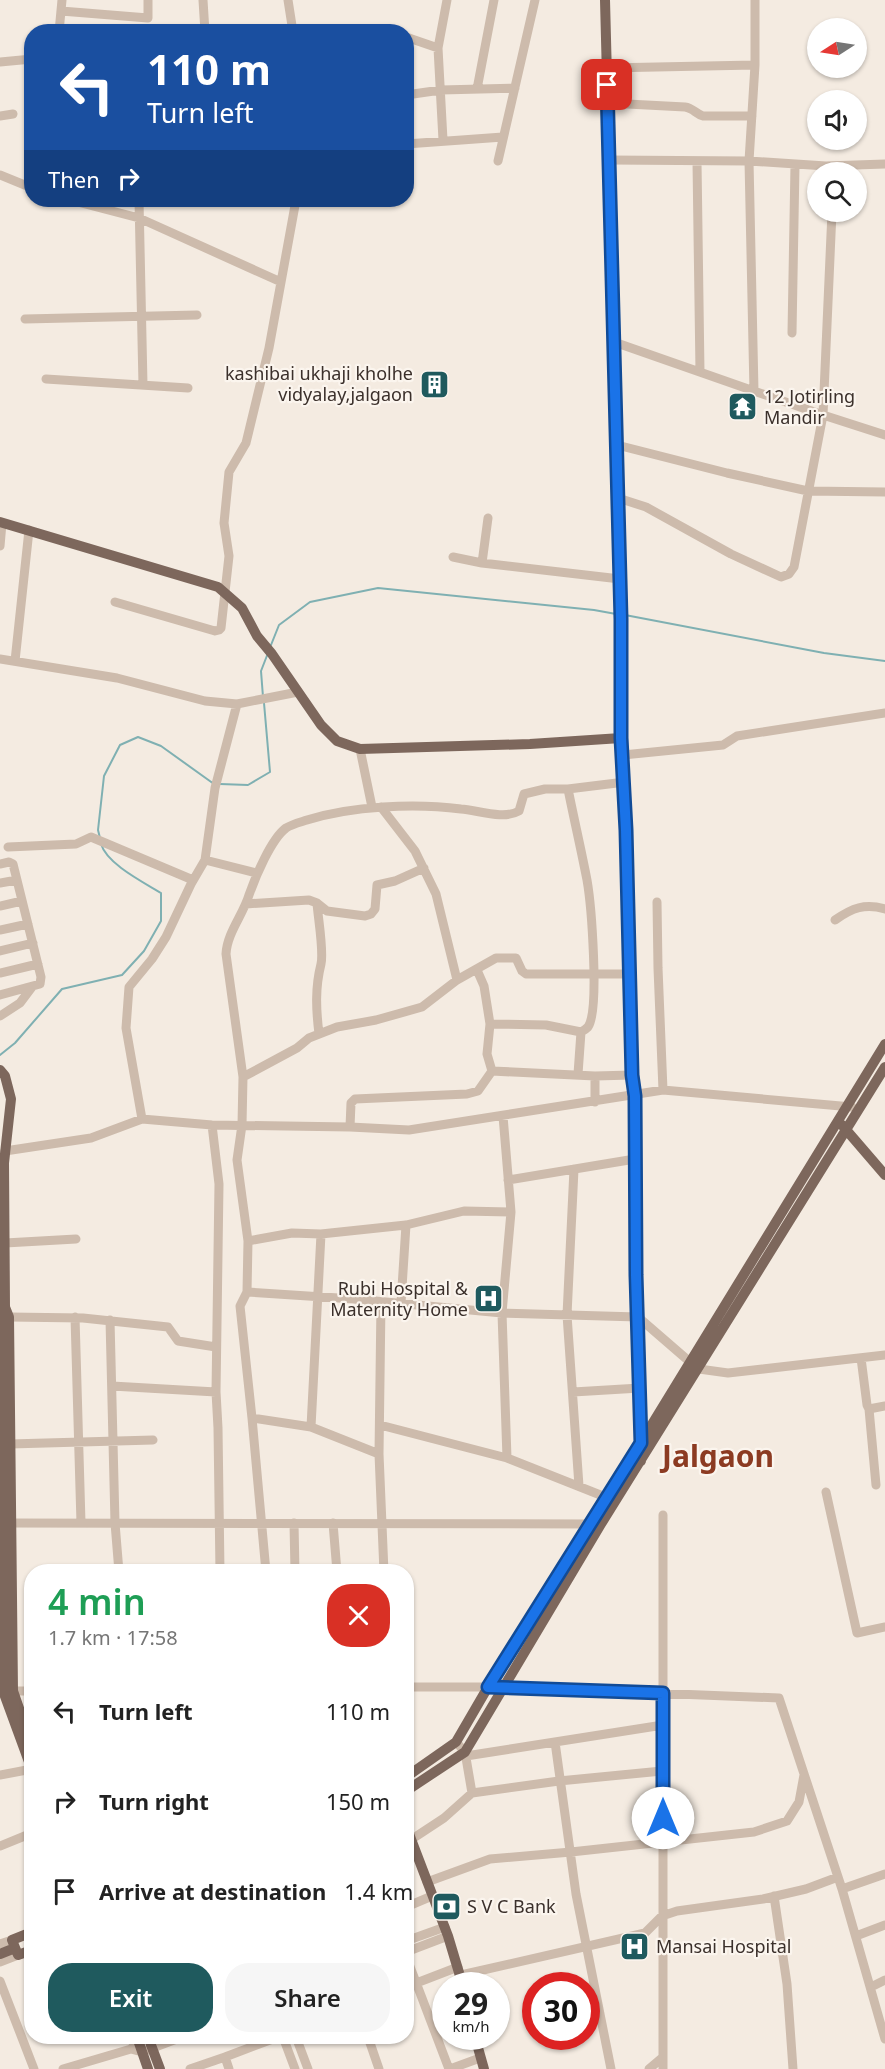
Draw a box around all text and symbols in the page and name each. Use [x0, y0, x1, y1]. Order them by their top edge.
north arrow [807, 18, 867, 78]
map controls [807, 18, 867, 222]
text: 110 m [147, 40, 271, 97]
icon: left [48, 48, 126, 126]
pin [581, 59, 632, 110]
icon: arrive [590, 68, 623, 101]
button: sound [807, 90, 867, 150]
text: Turn left [147, 94, 253, 131]
icon: right [112, 162, 145, 195]
button: search [807, 162, 867, 222]
text: Then [48, 164, 100, 194]
place label: kashibai ukhaji kholhe vidyalay,jalgaon [225, 361, 413, 406]
building icon: kashibai ukhaji kholhe vidyalay,jalgaon [418, 368, 450, 400]
place label: 12 Jotirling Mandir [764, 384, 855, 429]
temple icon: 12 Jotirling Mandir [727, 391, 759, 423]
place label: Rubi Hospital & Maternity Home [330, 1276, 469, 1321]
hospital icon: Rubi Hospital & Maternity Home [473, 1283, 505, 1315]
district label: Jalgaon [659, 1435, 774, 1476]
text: 4 min [48, 1577, 146, 1626]
button: close [327, 1584, 390, 1647]
text: 1.7 km · 17:58 [48, 1624, 178, 1651]
icon: left [48, 1695, 81, 1728]
text: Turn left [99, 1696, 193, 1726]
text: 110 m [326, 1696, 390, 1726]
icon: right [48, 1785, 81, 1818]
text: Turn right [99, 1786, 209, 1816]
text: 150 m [326, 1786, 390, 1816]
position arrow [631, 1786, 695, 1850]
icon: arrive [48, 1875, 81, 1908]
text: Arrive at destination [99, 1876, 326, 1906]
text: 1.4 km [344, 1876, 413, 1906]
bank icon: S V C Bank [430, 1891, 462, 1923]
place label: S V C Bank [467, 1894, 556, 1918]
hospital icon: Mansai Hospital [619, 1931, 651, 1963]
place label: Mansai Hospital [656, 1934, 791, 1958]
button: Exit [48, 1963, 213, 2032]
button: Share [225, 1963, 390, 2032]
speed limit sign: 30 [522, 1972, 600, 2050]
text: 29 [454, 1983, 488, 2024]
text: km/h [453, 2016, 489, 2036]

